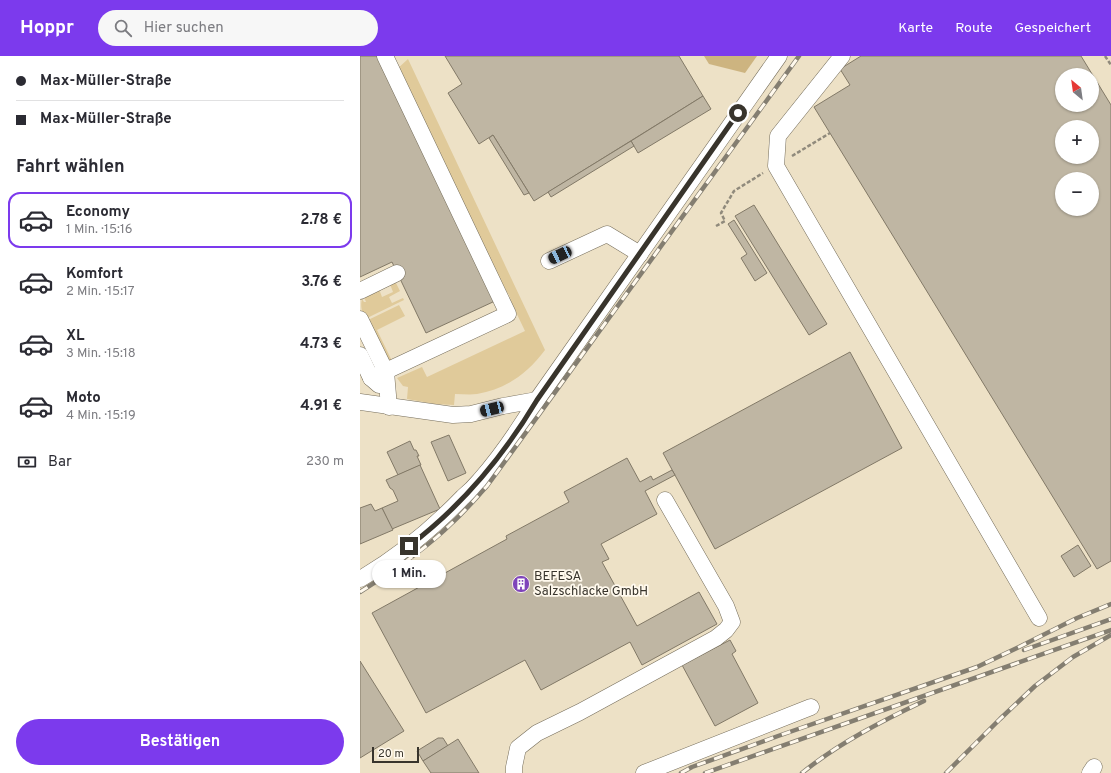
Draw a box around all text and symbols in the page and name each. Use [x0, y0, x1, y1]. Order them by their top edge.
search box [98, 10, 378, 46]
text: Hoppr [20, 16, 74, 40]
icon: search [112, 17, 134, 39]
text: Hier suchen [144, 19, 224, 38]
text: Karte [898, 20, 933, 37]
text: Route [955, 20, 992, 37]
text: Gespeichert [1014, 20, 1091, 37]
north arrow [1055, 68, 1099, 112]
map controls [1055, 68, 1099, 216]
text: Max-Müller-Straße [40, 72, 172, 91]
route start [729, 104, 747, 122]
text: Max-Müller-Straße [40, 110, 172, 129]
button: + [1055, 120, 1099, 164]
text: Fahrt wählen [16, 156, 125, 179]
button: − [1055, 172, 1099, 216]
icon: car [18, 202, 54, 238]
text: Economy [66, 203, 130, 222]
text: 2.78 € [300, 211, 342, 230]
text: 1 Min. · 15:16 [66, 222, 133, 238]
car [547, 244, 573, 266]
icon: car [18, 264, 54, 300]
text: Komfort [66, 265, 123, 284]
text: 3.76 € [301, 273, 342, 292]
text: 2 Min. · 15:17 [66, 284, 135, 300]
icon: car [18, 326, 54, 362]
text: XL [66, 327, 84, 346]
text: 4.73 € [300, 335, 342, 354]
text: 3 Min. · 15:18 [66, 346, 136, 362]
icon: car [18, 388, 54, 424]
text: Moto [66, 389, 101, 408]
text: 4.91 € [300, 397, 342, 416]
car [479, 400, 505, 418]
text: 4 Min. · 15:19 [66, 408, 136, 424]
icon: cash [16, 451, 38, 473]
text: Bar [48, 453, 72, 472]
text: 230 m [306, 454, 344, 470]
route end [400, 537, 418, 555]
callout: 1 Min. [372, 560, 446, 588]
text: 1 Min. [392, 566, 426, 582]
place label: BEFESA Salzschlacke GmbH [534, 569, 648, 600]
building icon: BEFESA Salzschlacke GmbH [511, 574, 531, 594]
button: Bestätigen [16, 719, 344, 765]
scale bar [372, 745, 419, 764]
text: 20 m [378, 747, 404, 761]

